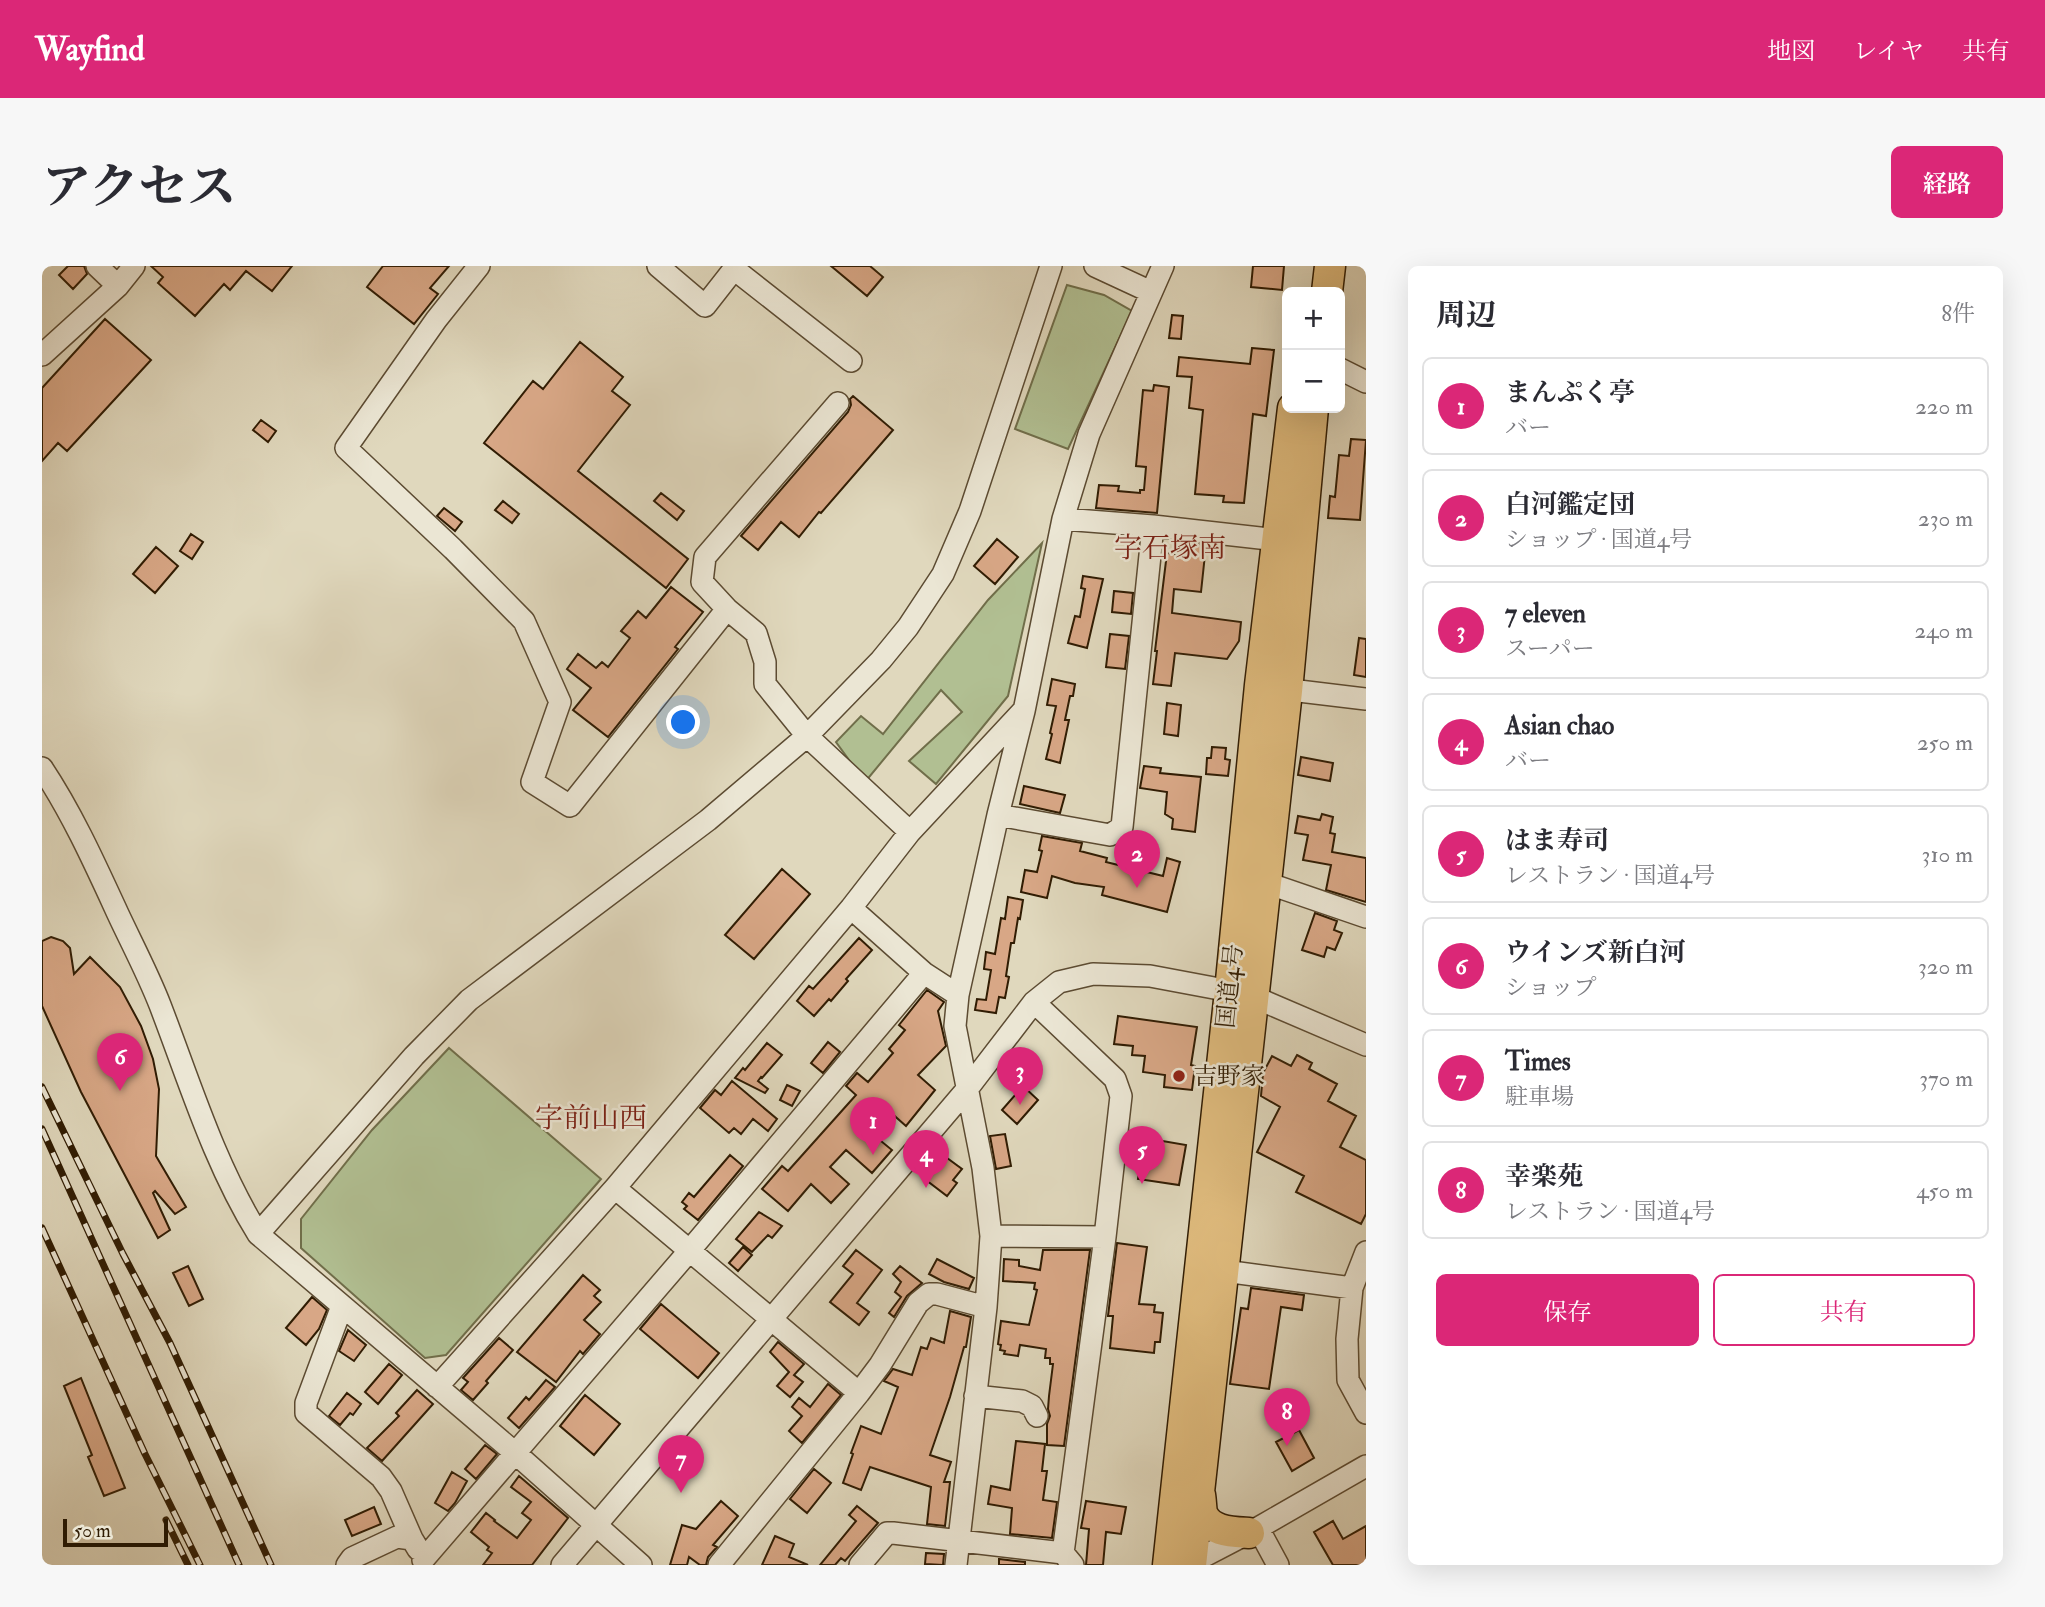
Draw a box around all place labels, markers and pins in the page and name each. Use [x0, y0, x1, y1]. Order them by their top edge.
pin: 2 [1114, 830, 1160, 888]
pin: 6 [97, 1033, 143, 1091]
pin: 3 [997, 1047, 1043, 1105]
place label: 吉野家 [1193, 1061, 1265, 1092]
marker: 吉野家 [1171, 1068, 1187, 1084]
pin: 1 [850, 1097, 896, 1155]
pin: 5 [1119, 1126, 1165, 1184]
pin: 4 [903, 1130, 949, 1188]
pin: 8 [1264, 1388, 1310, 1446]
pin: 7 [658, 1435, 704, 1493]

